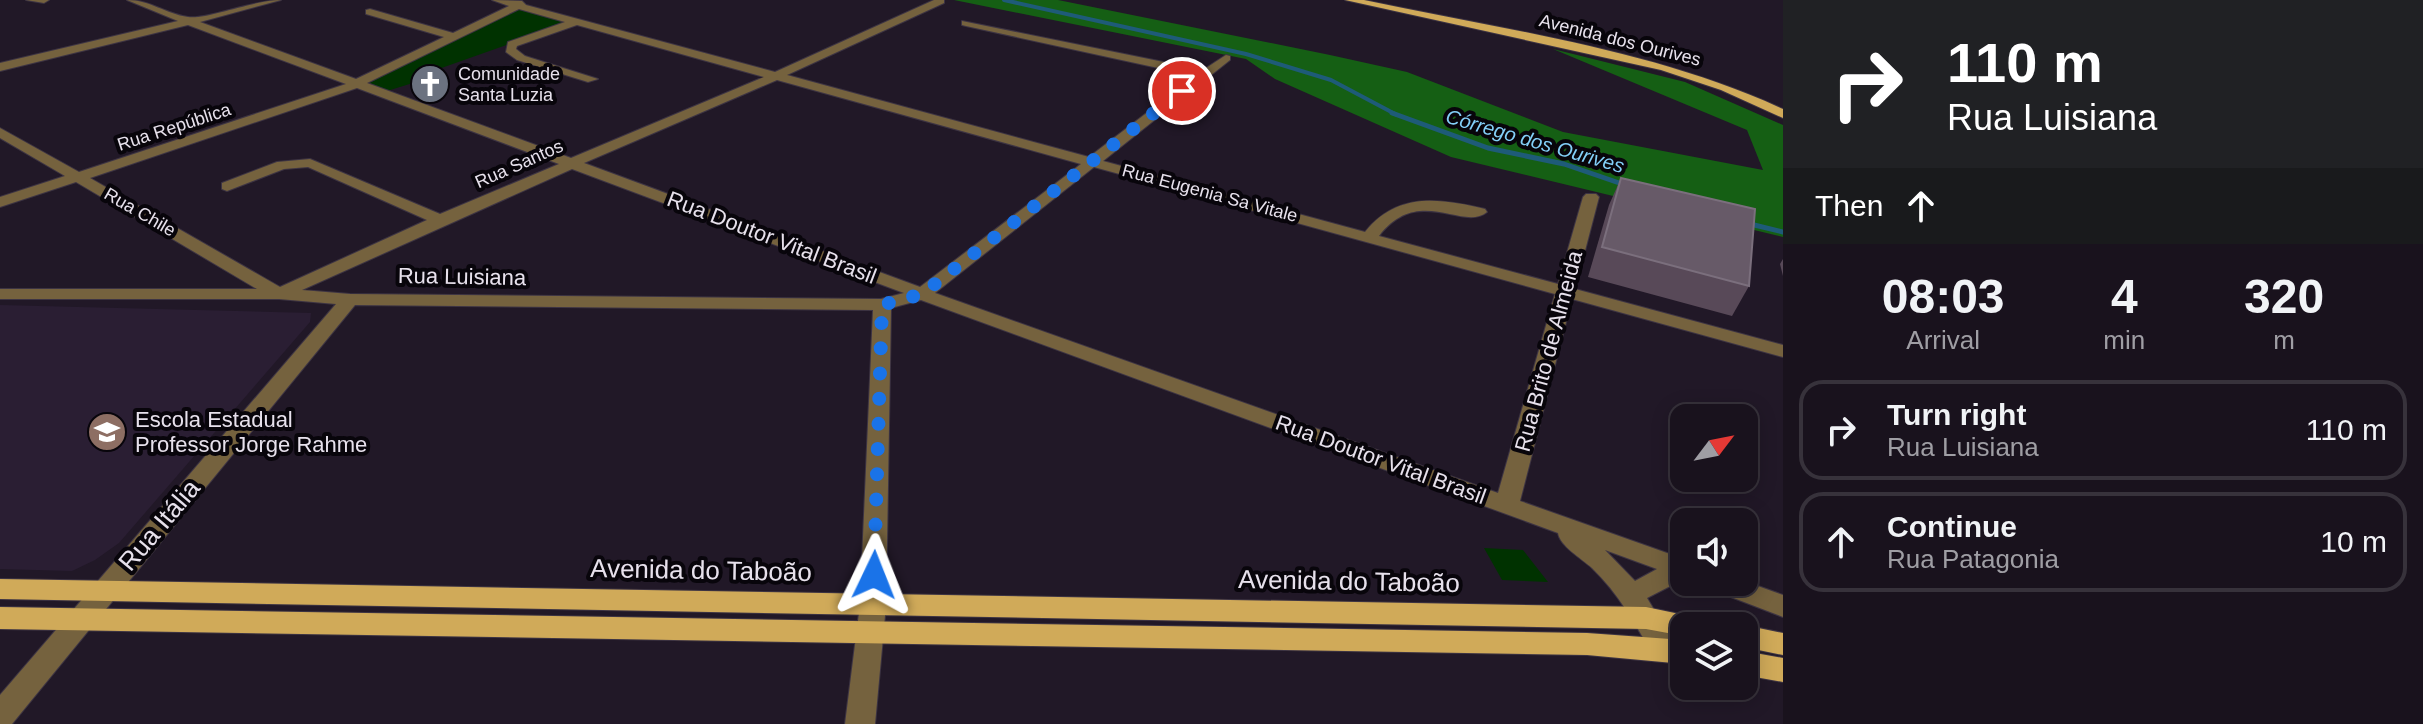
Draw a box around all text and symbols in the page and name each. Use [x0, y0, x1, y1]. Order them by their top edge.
street label: Avenida dos Ourives [1537, 10, 1703, 70]
text: 110 m [1947, 31, 2103, 94]
icon: right [1815, 32, 1919, 136]
pin [1148, 57, 1216, 125]
church icon: Comunidade Santa Luzia [409, 63, 451, 105]
place label: Comunidade Santa Luzia [458, 64, 560, 105]
icon: arrive [1160, 69, 1204, 113]
text: Rua Luisiana [1947, 97, 2157, 138]
street label: Rua República [115, 99, 234, 155]
water label: Córrego dos Ourives [1443, 105, 1627, 177]
street label: Rua Santos [472, 136, 566, 192]
street label: Rua Eugenia Sa Vitale [1120, 160, 1300, 226]
street label: Rua Chile [101, 184, 179, 240]
icon: ahead [1899, 184, 1943, 228]
street label: Rua Doutor Vital Brasil [664, 186, 880, 289]
text: Then [1815, 189, 1883, 222]
street label: Rua Brito de Almeida [1510, 247, 1587, 454]
street label: Rua Luisiana [398, 263, 527, 290]
text: 08:03 [1882, 270, 2005, 323]
text: 4 [2111, 270, 2138, 323]
text: 320 [2244, 270, 2324, 323]
text: Arrival [1906, 325, 1980, 355]
text: min [2103, 325, 2145, 355]
text: m [2273, 325, 2295, 355]
text: Turn right [1887, 398, 2026, 431]
north arrow [1670, 404, 1758, 492]
map controls [1670, 404, 1758, 700]
place label: Escola Estadual Professor Jorge Rahme [135, 407, 367, 457]
icon: right [1819, 408, 1863, 452]
street label: Rua Doutor Vital Brasil [1272, 410, 1489, 509]
school or university icon: Escola Estadual Professor Jorge Rahme [86, 411, 128, 453]
text: 110 m [2306, 413, 2387, 446]
text: Rua Luisiana [1887, 432, 2039, 462]
street label: Rua Itália [112, 473, 206, 577]
button: sound [1670, 508, 1758, 596]
text: Continue [1887, 510, 2017, 543]
icon: ahead [1819, 520, 1863, 564]
text: 10 m [2320, 525, 2387, 558]
position arrow [832, 533, 916, 617]
text: Rua Patagonia [1887, 544, 2059, 574]
street label: Avenida do Taboão [590, 553, 812, 587]
street label: Avenida do Taboão [1238, 564, 1460, 598]
button: layers [1670, 612, 1758, 700]

